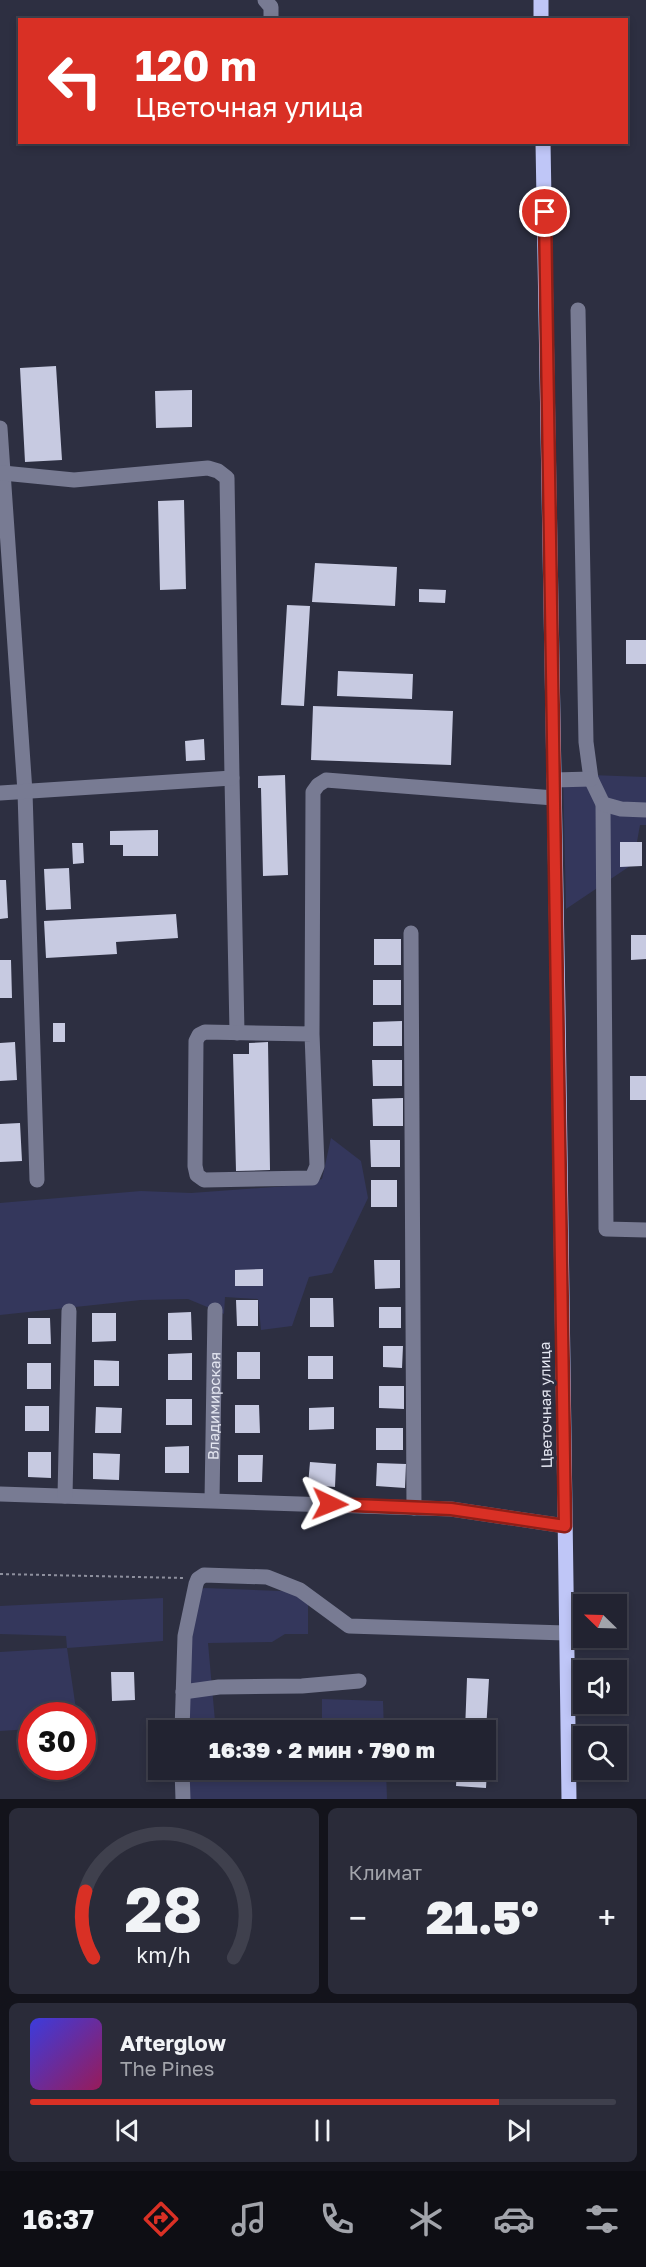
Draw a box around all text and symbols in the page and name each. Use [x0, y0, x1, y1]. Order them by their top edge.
text: 120 m [135, 40, 257, 90]
icon: left [36, 42, 114, 120]
text: Цветочная улица [135, 91, 363, 123]
pin [519, 186, 570, 237]
icon: arrive [528, 195, 561, 228]
street label: Цветочная улица [535, 1341, 555, 1469]
street label: Владимирская [204, 1352, 223, 1460]
position arrow [298, 1472, 362, 1536]
north arrow [573, 1594, 627, 1648]
map controls [573, 1594, 627, 1780]
button: sound [573, 1660, 627, 1714]
speed limit sign: 30 [18, 1702, 96, 1780]
button: search [573, 1726, 627, 1780]
text: 16:39 · 2 мин · 790 m [209, 1736, 435, 1763]
text: Климат [349, 1860, 422, 1884]
text: 28 [125, 1871, 203, 1946]
text: 21.5° [426, 1890, 538, 1944]
text: − [349, 1898, 367, 1937]
text: + [598, 1898, 616, 1937]
text: km/h [136, 1942, 191, 1968]
text: Afterglow [120, 2029, 226, 2056]
text: The Pines [120, 2056, 214, 2080]
icon: previous [111, 2114, 144, 2147]
icon: pause [306, 2114, 339, 2147]
icon: next [502, 2114, 535, 2147]
icon: directions [140, 2198, 182, 2240]
icon: music [228, 2198, 270, 2240]
icon: phone [316, 2198, 358, 2240]
icon: climate [405, 2198, 447, 2240]
icon: car [493, 2198, 535, 2240]
icon: filters [581, 2198, 623, 2240]
text: 16:37 [23, 2203, 94, 2235]

